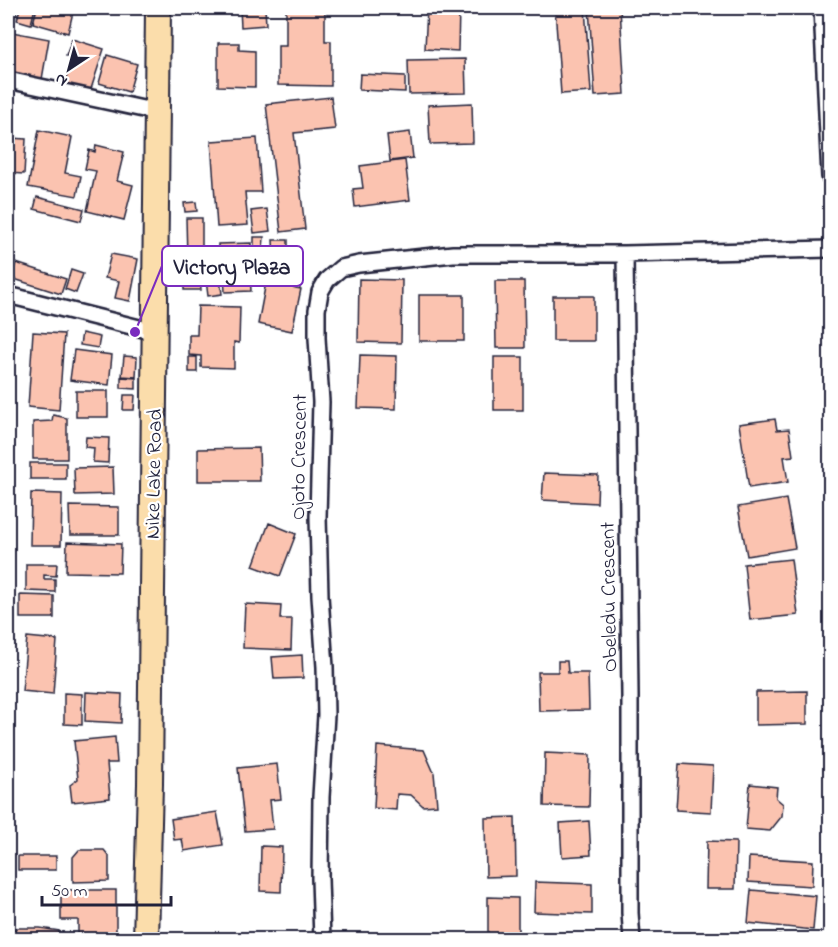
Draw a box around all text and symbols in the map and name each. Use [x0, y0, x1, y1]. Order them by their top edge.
north arrow [39, 39, 99, 99]
text: N [50, 67, 73, 92]
callout: Victory Plaza [162, 246, 303, 286]
text: Victory Plaza [173, 253, 290, 286]
street label: Ojoto Crescent [284, 394, 316, 520]
street label: Nike Lake Road [139, 408, 171, 540]
street label: Obeledu Crescent [594, 521, 626, 672]
scale bar [42, 869, 171, 907]
text: 50 m [51, 879, 88, 905]

